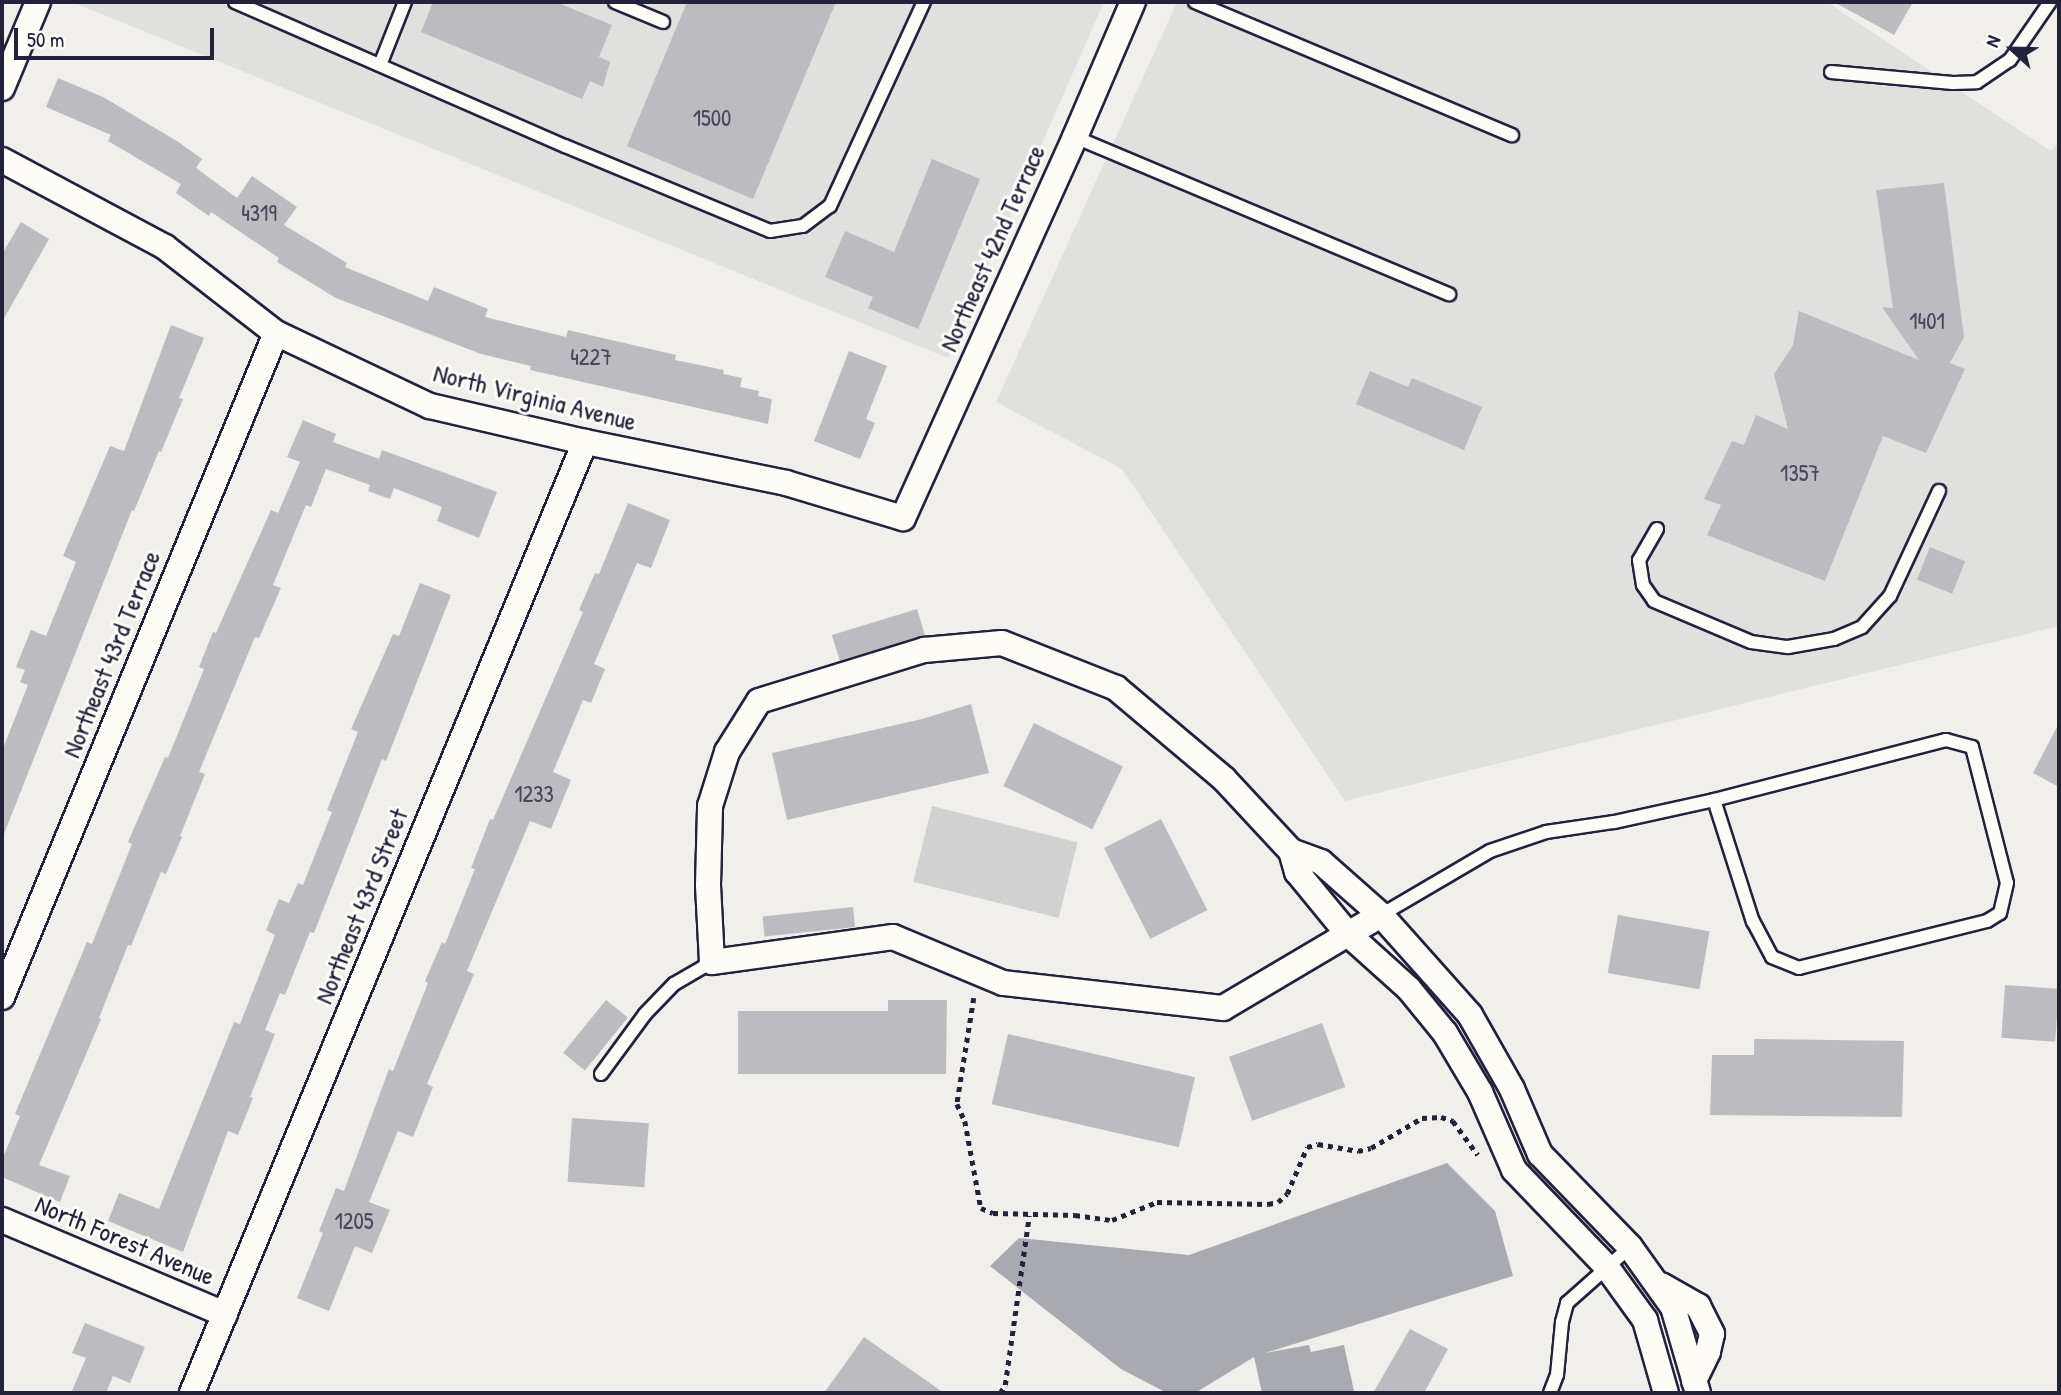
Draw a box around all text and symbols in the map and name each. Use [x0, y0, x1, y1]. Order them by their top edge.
scale bar [18, 14, 217, 58]
north arrow [1977, 14, 2047, 84]
text: 50 m [27, 25, 64, 54]
text: N [1979, 32, 2006, 51]
house number: 1500 [693, 104, 731, 132]
street label: Northeast 42nd Terrace [932, 140, 1052, 356]
house number: 4319 [241, 199, 277, 227]
house number: 1401 [1909, 307, 1945, 335]
house number: 4227 [570, 343, 612, 371]
street label: North Virginia Avenue [430, 357, 640, 437]
house number: 1357 [1780, 459, 1820, 487]
street label: Northeast 43rd Terrace [55, 546, 167, 762]
house number: 1233 [514, 780, 554, 808]
street label: Northeast 43rd Street [308, 804, 414, 1008]
street label: North Forest Avenue [31, 1188, 219, 1292]
house number: 1205 [334, 1207, 374, 1235]

